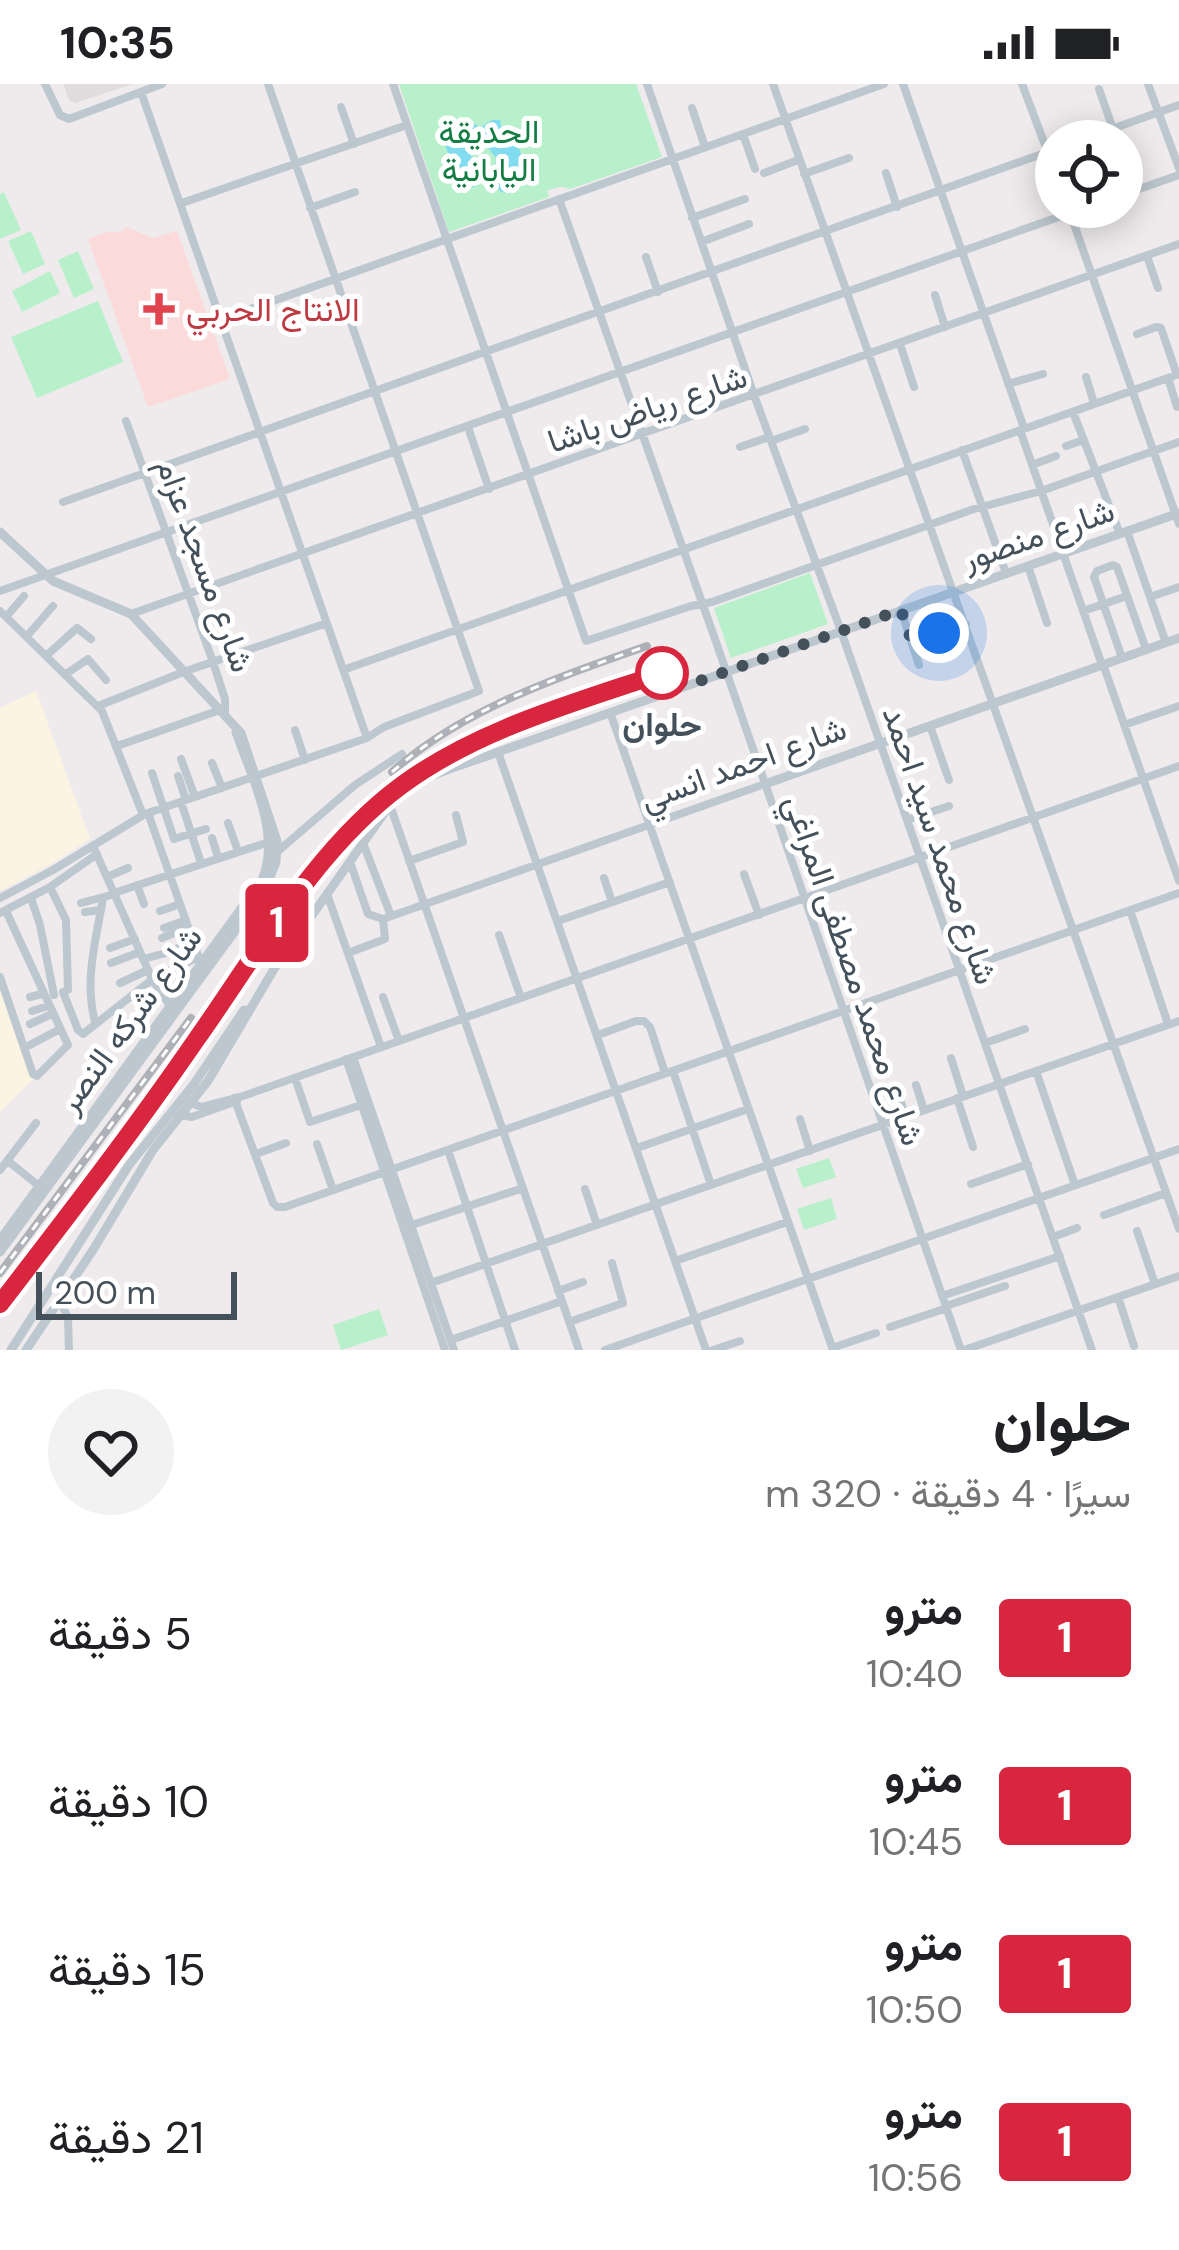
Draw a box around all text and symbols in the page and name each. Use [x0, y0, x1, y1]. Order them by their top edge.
text: 10:35 [60, 13, 175, 72]
park label: الحديقة اليابانية [438, 110, 540, 191]
map controls [1035, 120, 1143, 228]
button: locate [1035, 120, 1143, 228]
place label: الانتاج الحربي [186, 288, 360, 336]
marker: الانتاج الحربي [143, 293, 175, 325]
street label: شارع رياض باشا [542, 354, 753, 464]
street label: شارع مسجد عزام [146, 452, 264, 678]
street label: شارع منصور [955, 488, 1120, 582]
your location [909, 603, 969, 663]
marker: حلوان [637, 648, 687, 698]
street label: شارع محمد سيد احمد [872, 701, 1008, 990]
place label: حلوان [622, 703, 702, 746]
street label: شارع احمد انسي [634, 706, 854, 825]
street label: شارع محمد مصطفى المراغي [770, 789, 935, 1153]
line badge: 1 [238, 884, 316, 962]
text: 1 [269, 895, 285, 950]
street label: شارع شركه النصر [47, 917, 212, 1123]
scale bar [36, 1266, 237, 1319]
text: 200 m [54, 1271, 156, 1314]
text: حلوان [993, 1384, 1131, 1459]
button: heart [48, 1389, 174, 1515]
text: سيرًا · 4 دقيقة · 320 m [765, 1468, 1131, 1519]
text: مترو [884, 1579, 963, 1638]
text: 5 دقيقة [48, 1604, 192, 1663]
text: 1 [1057, 1610, 1073, 1665]
text: 10:40 [866, 1648, 963, 1699]
text: مترو [884, 1747, 963, 1806]
text: 10 دقيقة [48, 1772, 209, 1831]
text: 1 [1057, 1778, 1073, 1833]
text: 10:45 [869, 1816, 963, 1867]
text: مترو [884, 1915, 963, 1974]
text: 15 دقيقة [48, 1940, 206, 1999]
text: 1 [1057, 1946, 1073, 2001]
text: 10:50 [866, 1984, 963, 2035]
text: مترو [884, 2083, 963, 2142]
text: 21 دقيقة [48, 2108, 204, 2167]
text: 1 [1057, 2114, 1073, 2169]
text: 10:56 [868, 2152, 963, 2203]

